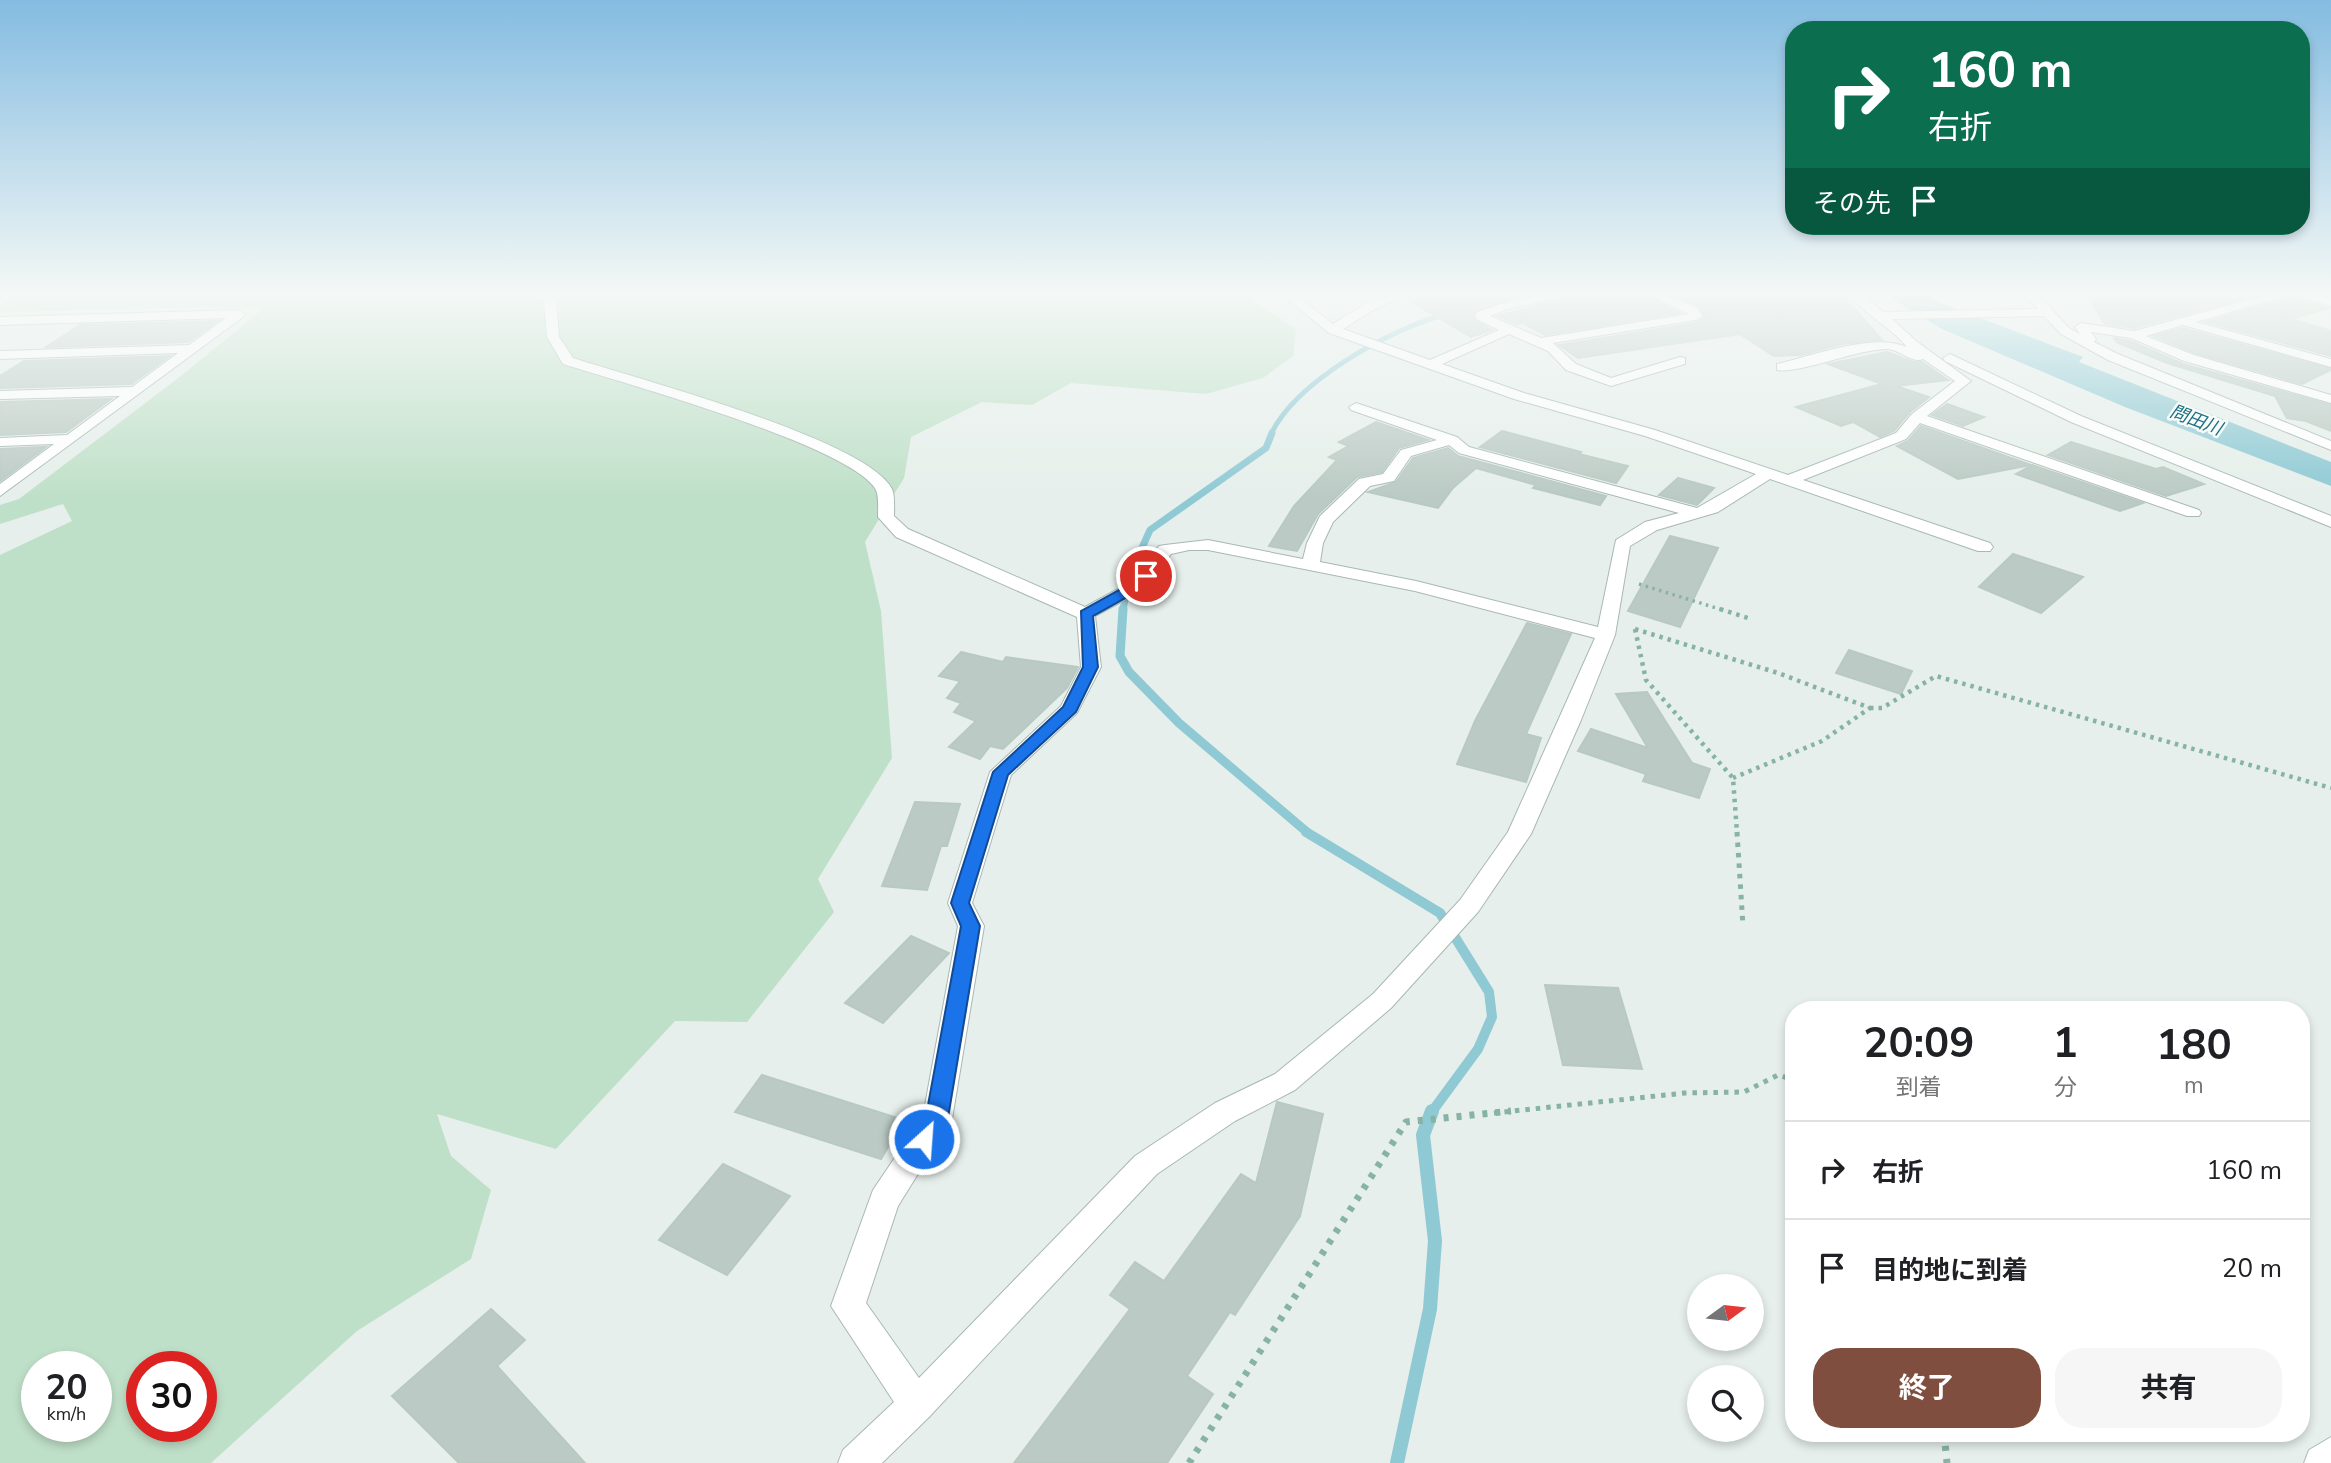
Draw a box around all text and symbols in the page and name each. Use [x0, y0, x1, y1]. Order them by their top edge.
text: 160 m [1928, 37, 2072, 104]
icon: right [1813, 49, 1904, 140]
text: 右折 [1928, 106, 1992, 149]
icon: arrive [1905, 182, 1943, 220]
text: その先 [1813, 186, 1891, 221]
water label: 問田川 [2166, 399, 2227, 442]
pin [1116, 546, 1176, 606]
icon: arrive [1127, 557, 1165, 595]
text: 20:09 [1863, 1015, 1974, 1072]
text: 1 [2053, 1015, 2078, 1072]
text: 180 [2156, 1017, 2232, 1074]
text: m [2184, 1070, 2204, 1101]
text: 到着 [1896, 1072, 1942, 1103]
text: 分 [2054, 1072, 2077, 1103]
position arrow [887, 1102, 961, 1176]
icon: right [1813, 1151, 1851, 1189]
text: 160 m [2206, 1153, 2282, 1188]
text: 右折 [1872, 1155, 1924, 1190]
icon: arrive [1813, 1249, 1851, 1287]
text: 20 m [2222, 1251, 2282, 1286]
text: 目的地に到着 [1872, 1253, 2028, 1288]
north arrow [1687, 1274, 1764, 1351]
map controls [1687, 1274, 1764, 1442]
button: 終了 [1813, 1348, 2041, 1428]
button: 共有 [2055, 1348, 2282, 1428]
speed limit sign: 30 [126, 1351, 217, 1442]
text: 20 [45, 1364, 88, 1411]
button: search [1687, 1365, 1764, 1442]
text: km/h [47, 1402, 86, 1426]

